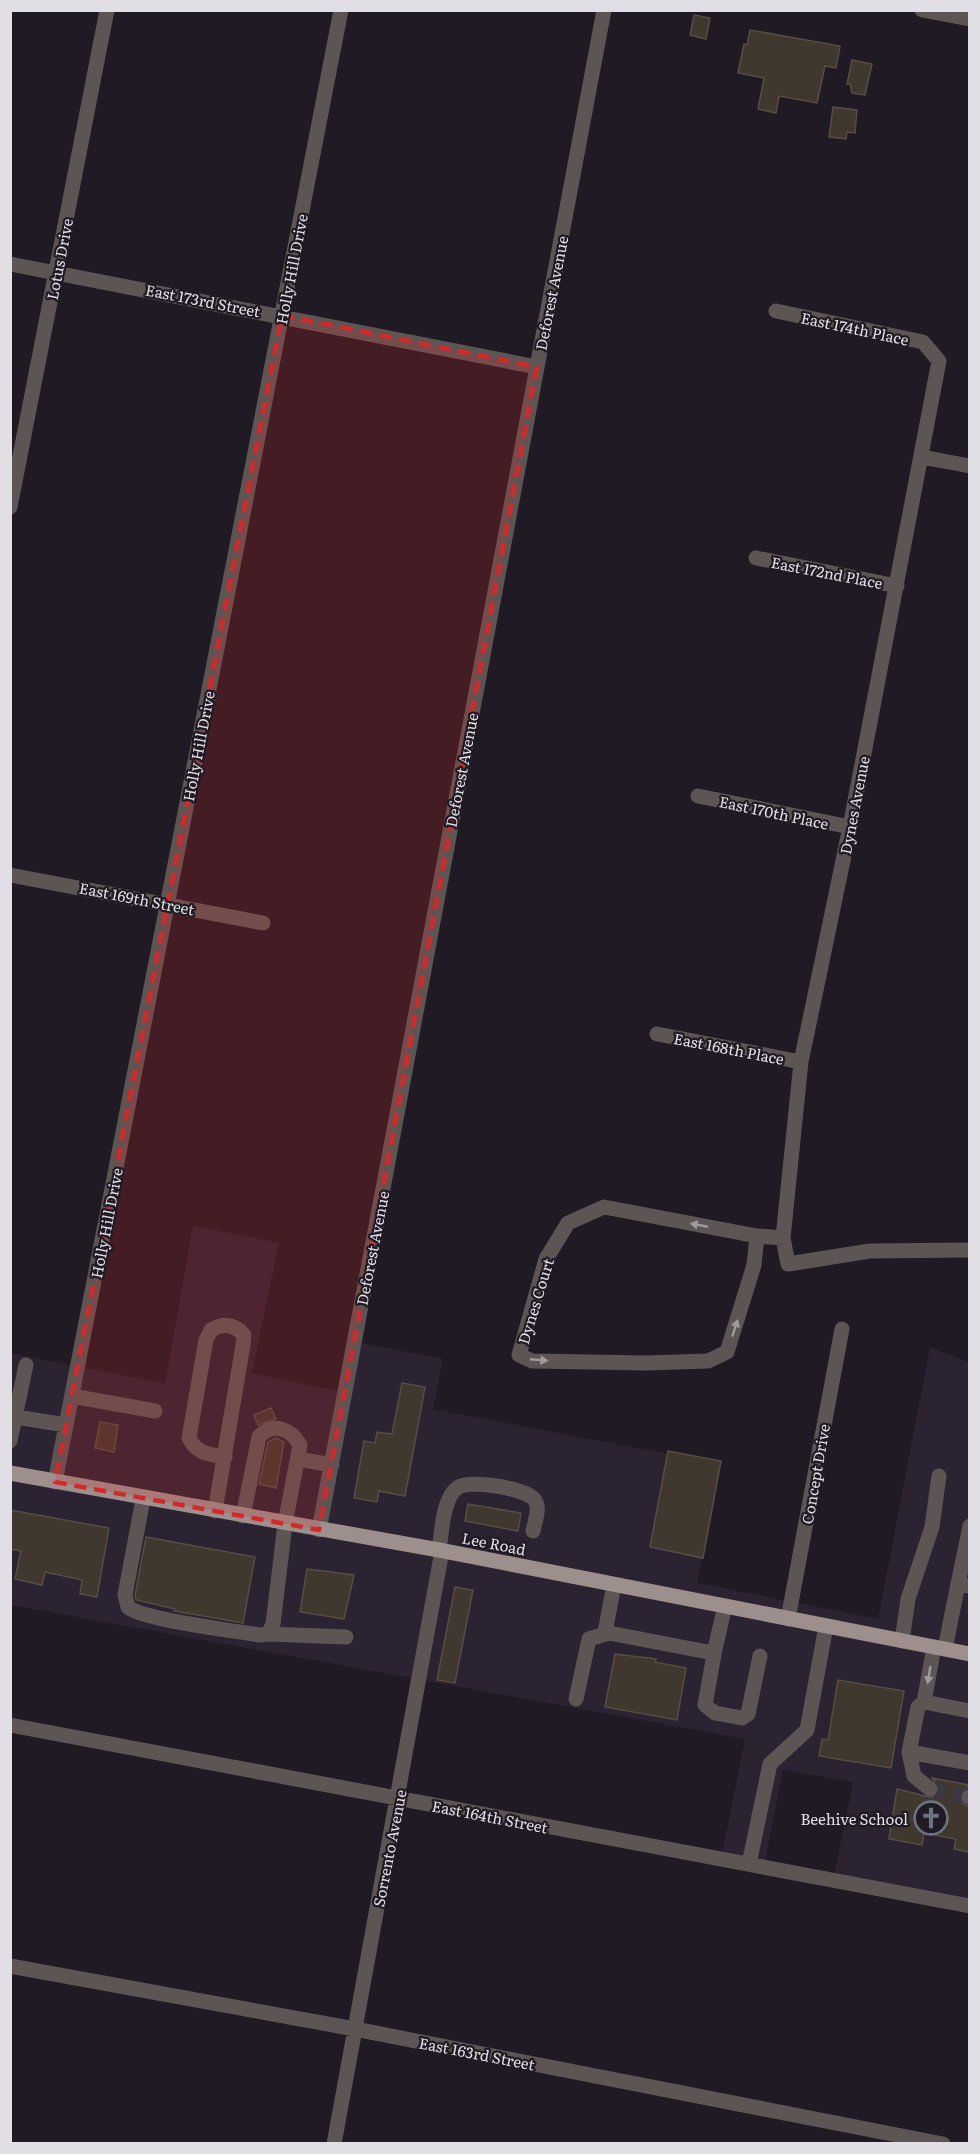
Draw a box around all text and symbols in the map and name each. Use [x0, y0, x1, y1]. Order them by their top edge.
street label: Holly Hill Drive [269, 212, 313, 326]
street label: Lotus Drive [40, 216, 78, 302]
street label: Deforest Avenue [529, 233, 573, 352]
street label: East 173rd Street [144, 278, 262, 322]
street label: East 174th Place [799, 305, 911, 351]
street label: East 172nd Place [769, 550, 885, 594]
street label: Holly Hill Drive [176, 689, 220, 803]
street label: Deforest Avenue [439, 710, 483, 829]
street label: Dynes Avenue [833, 754, 875, 856]
street label: East 170th Place [717, 789, 831, 835]
street label: East 169th Street [77, 876, 197, 920]
street label: East 168th Place [672, 1026, 786, 1070]
street label: Holly Hill Drive [84, 1166, 128, 1280]
street label: Deforest Avenue [350, 1188, 394, 1307]
one-way arrow [690, 1220, 709, 1229]
street label: Dynes Court [511, 1255, 559, 1347]
one-way arrow [731, 1319, 741, 1337]
one-way arrow [529, 1355, 548, 1365]
street label: Concept Drive [795, 1422, 835, 1526]
street label: Lee Road [460, 1526, 528, 1560]
one-way arrow [924, 1665, 933, 1684]
street label: Sorrento Avenue [366, 1787, 412, 1909]
street label: East 164th Street [430, 1793, 550, 1839]
church icon: Beehive School [913, 1800, 949, 1836]
place label: Beehive School [800, 1807, 908, 1830]
street label: East 163rd Street [417, 2030, 537, 2076]

